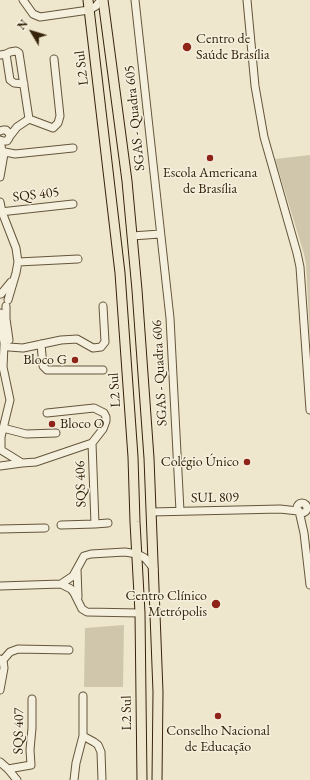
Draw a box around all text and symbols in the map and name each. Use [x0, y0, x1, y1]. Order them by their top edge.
north arrow [12, 12, 52, 52]
text: N [14, 17, 31, 32]
place label: Centro de Saúde Brasília [196, 31, 270, 64]
marker: Centro de Saúde Brasília [181, 41, 193, 53]
street label: L2 Sul [72, 50, 92, 86]
street label: SGAS - Quadra 605 [121, 64, 149, 172]
marker: Escola Americana de Brasília [205, 153, 215, 163]
place label: Escola Americana de Brasília [163, 165, 257, 198]
street label: SQS 405 [12, 184, 60, 206]
street label: SGAS - Quadra 606 [149, 319, 171, 427]
place label: Bloco G [23, 352, 67, 368]
marker: Bloco G [70, 355, 80, 365]
street label: L2 Sul [105, 372, 125, 408]
place label: Bloco O [60, 416, 104, 432]
marker: Bloco O [47, 419, 57, 429]
place label: Colégio Único [161, 454, 239, 470]
marker: Colégio Único [242, 457, 252, 467]
street label: SQS 406 [72, 460, 90, 508]
street label: SUL 809 [191, 489, 239, 507]
place label: Centro Clínico Metrópolis [126, 588, 207, 620]
marker: Centro Clínico Metrópolis [210, 598, 222, 610]
street label: L2 Sul [118, 695, 136, 731]
street label: SQS 407 [10, 708, 28, 754]
marker: Conselho Nacional de Educação [213, 711, 223, 721]
place label: Conselho Nacional de Educação [166, 723, 270, 756]

